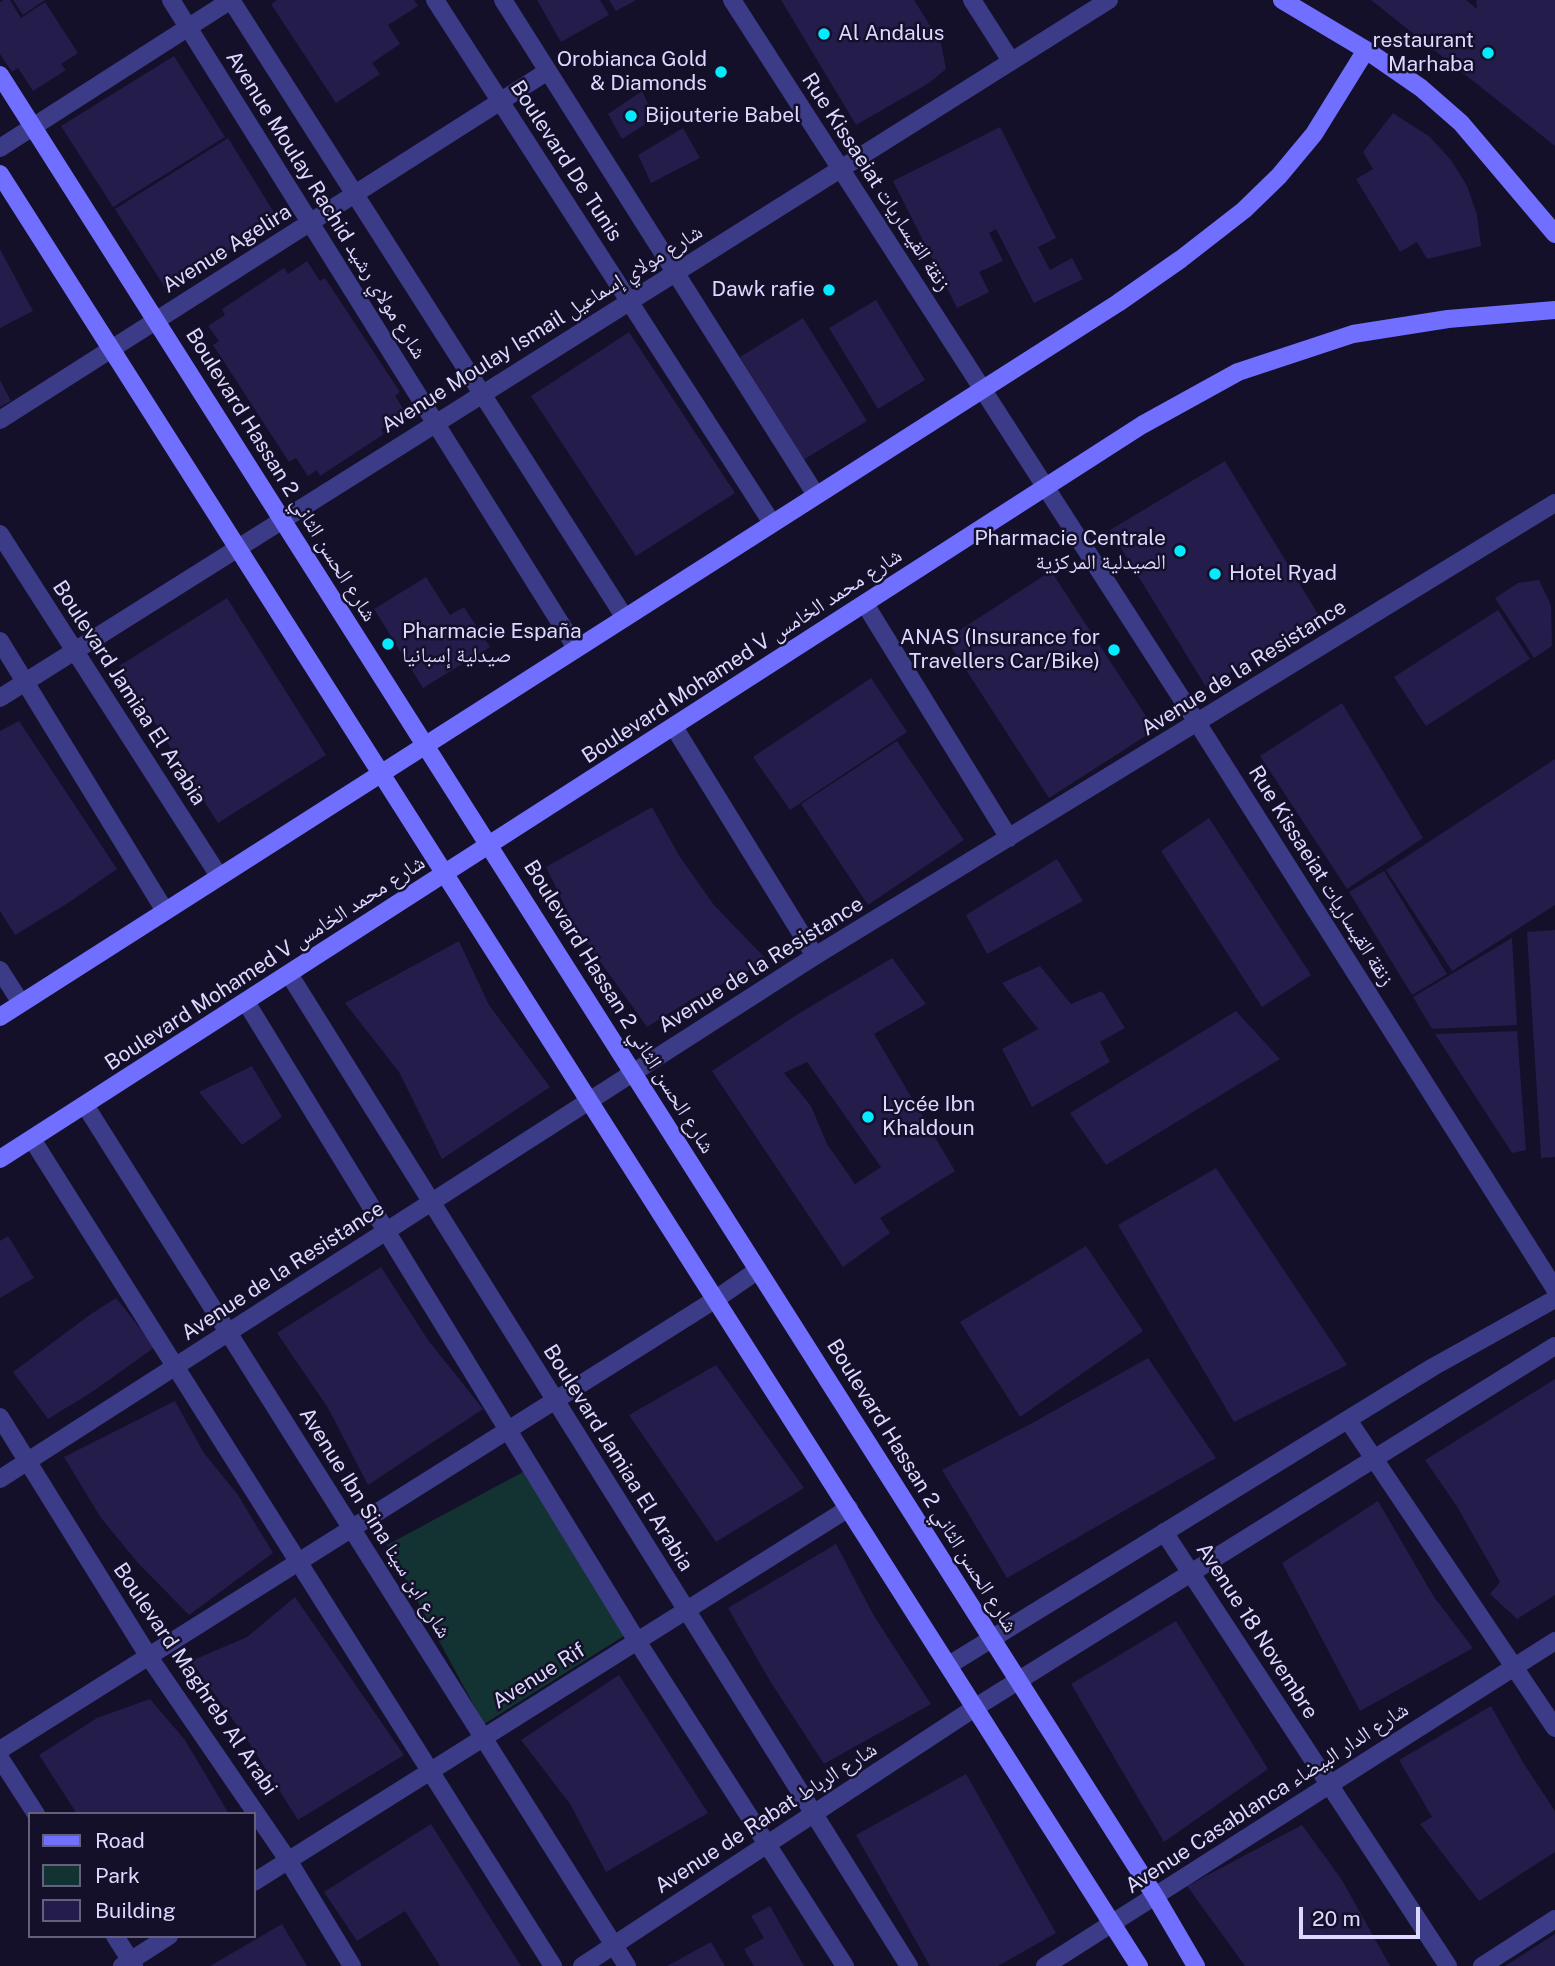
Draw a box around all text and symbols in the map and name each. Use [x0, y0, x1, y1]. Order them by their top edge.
place label: Al Andalus [838, 21, 944, 47]
marker: Al Andalus [816, 26, 832, 42]
place label: restaurant Marhaba [1372, 28, 1474, 78]
marker: restaurant Marhaba [1480, 45, 1496, 61]
street label: Avenue Moulay Rachid شارع مولاي رشيد [220, 46, 432, 364]
place label: Orobianca Gold & Diamonds [557, 47, 707, 97]
marker: Orobianca Gold & Diamonds [713, 64, 729, 80]
street label: Rue Kissaeiat زنقة القيساريات [796, 68, 956, 296]
street label: Boulevard De Tunis [505, 76, 627, 246]
place label: Bijouterie Babel [645, 103, 800, 129]
marker: Bijouterie Babel [623, 108, 639, 124]
street label: Avenue Agelira [158, 199, 296, 299]
street label: Avenue Moulay Ismail شارع مولاي إسماعيل [377, 219, 707, 439]
place label: Dawk rafie [711, 277, 815, 303]
marker: Dawk rafie [821, 282, 837, 298]
street label: Boulevard Hassan 2 شارع الحسن الثاني [180, 324, 382, 626]
place label: Pharmacie Centrale الصيدلية المركزية [974, 526, 1166, 576]
street label: Boulevard Mohamed V شارع محمد الخامس [577, 543, 907, 769]
marker: Pharmacie Centrale الصيدلية المركزية [1172, 543, 1188, 559]
place label: Hotel Ryad [1229, 561, 1337, 587]
marker: Hotel Ryad [1207, 566, 1223, 582]
street label: Boulevard Jamiaa El Arabia [47, 576, 211, 810]
street label: Avenue de la Resistance [1137, 595, 1351, 741]
place label: Pharmacie España صيدلية إسبانيا [402, 619, 582, 669]
place label: ANAS (Insurance for Travellers Car/Bike) [900, 625, 1100, 675]
marker: Pharmacie España صيدلية إسبانيا [380, 636, 396, 652]
marker: ANAS (Insurance for Travellers Car/Bike) [1106, 642, 1122, 658]
street label: Rue Kissaeiat زنقة القيساريات [1243, 761, 1399, 991]
street label: Boulevard Mohamed V شارع محمد الخامس [100, 850, 430, 1076]
street label: Boulevard Hassan 2 شارع الحسن الثاني [518, 856, 720, 1158]
street label: Avenue de la Resistance [654, 892, 868, 1038]
place label: Lycée Ibn Khaldoun [882, 1092, 975, 1142]
marker: Lycée Ibn Khaldoun [860, 1109, 876, 1125]
street label: Avenue de la Resistance [177, 1196, 389, 1346]
street label: Boulevard Hassan 2 شارع الحسن الثاني [821, 1335, 1023, 1637]
street label: Boulevard Jamiaa El Arabia [538, 1340, 698, 1576]
street label: Avenue Ibn Sina شارع ابن سينا [294, 1403, 456, 1643]
street label: Avenue 18 Novembre [1191, 1538, 1323, 1724]
street label: Boulevard Maghreb Al Arabi [108, 1558, 282, 1800]
street label: Avenue Rif [488, 1638, 590, 1714]
street label: Avenue Casablanca شارع الدار البيضاء [1121, 1697, 1413, 1899]
street label: Avenue de Rabat شارع الرباط [650, 1737, 882, 1899]
legend [28, 1812, 256, 1938]
text: Road [95, 1828, 145, 1853]
text: Park [95, 1863, 140, 1888]
scale bar [1303, 1892, 1424, 1936]
text: Building [95, 1898, 176, 1923]
text: 20 m [1312, 1906, 1361, 1931]

